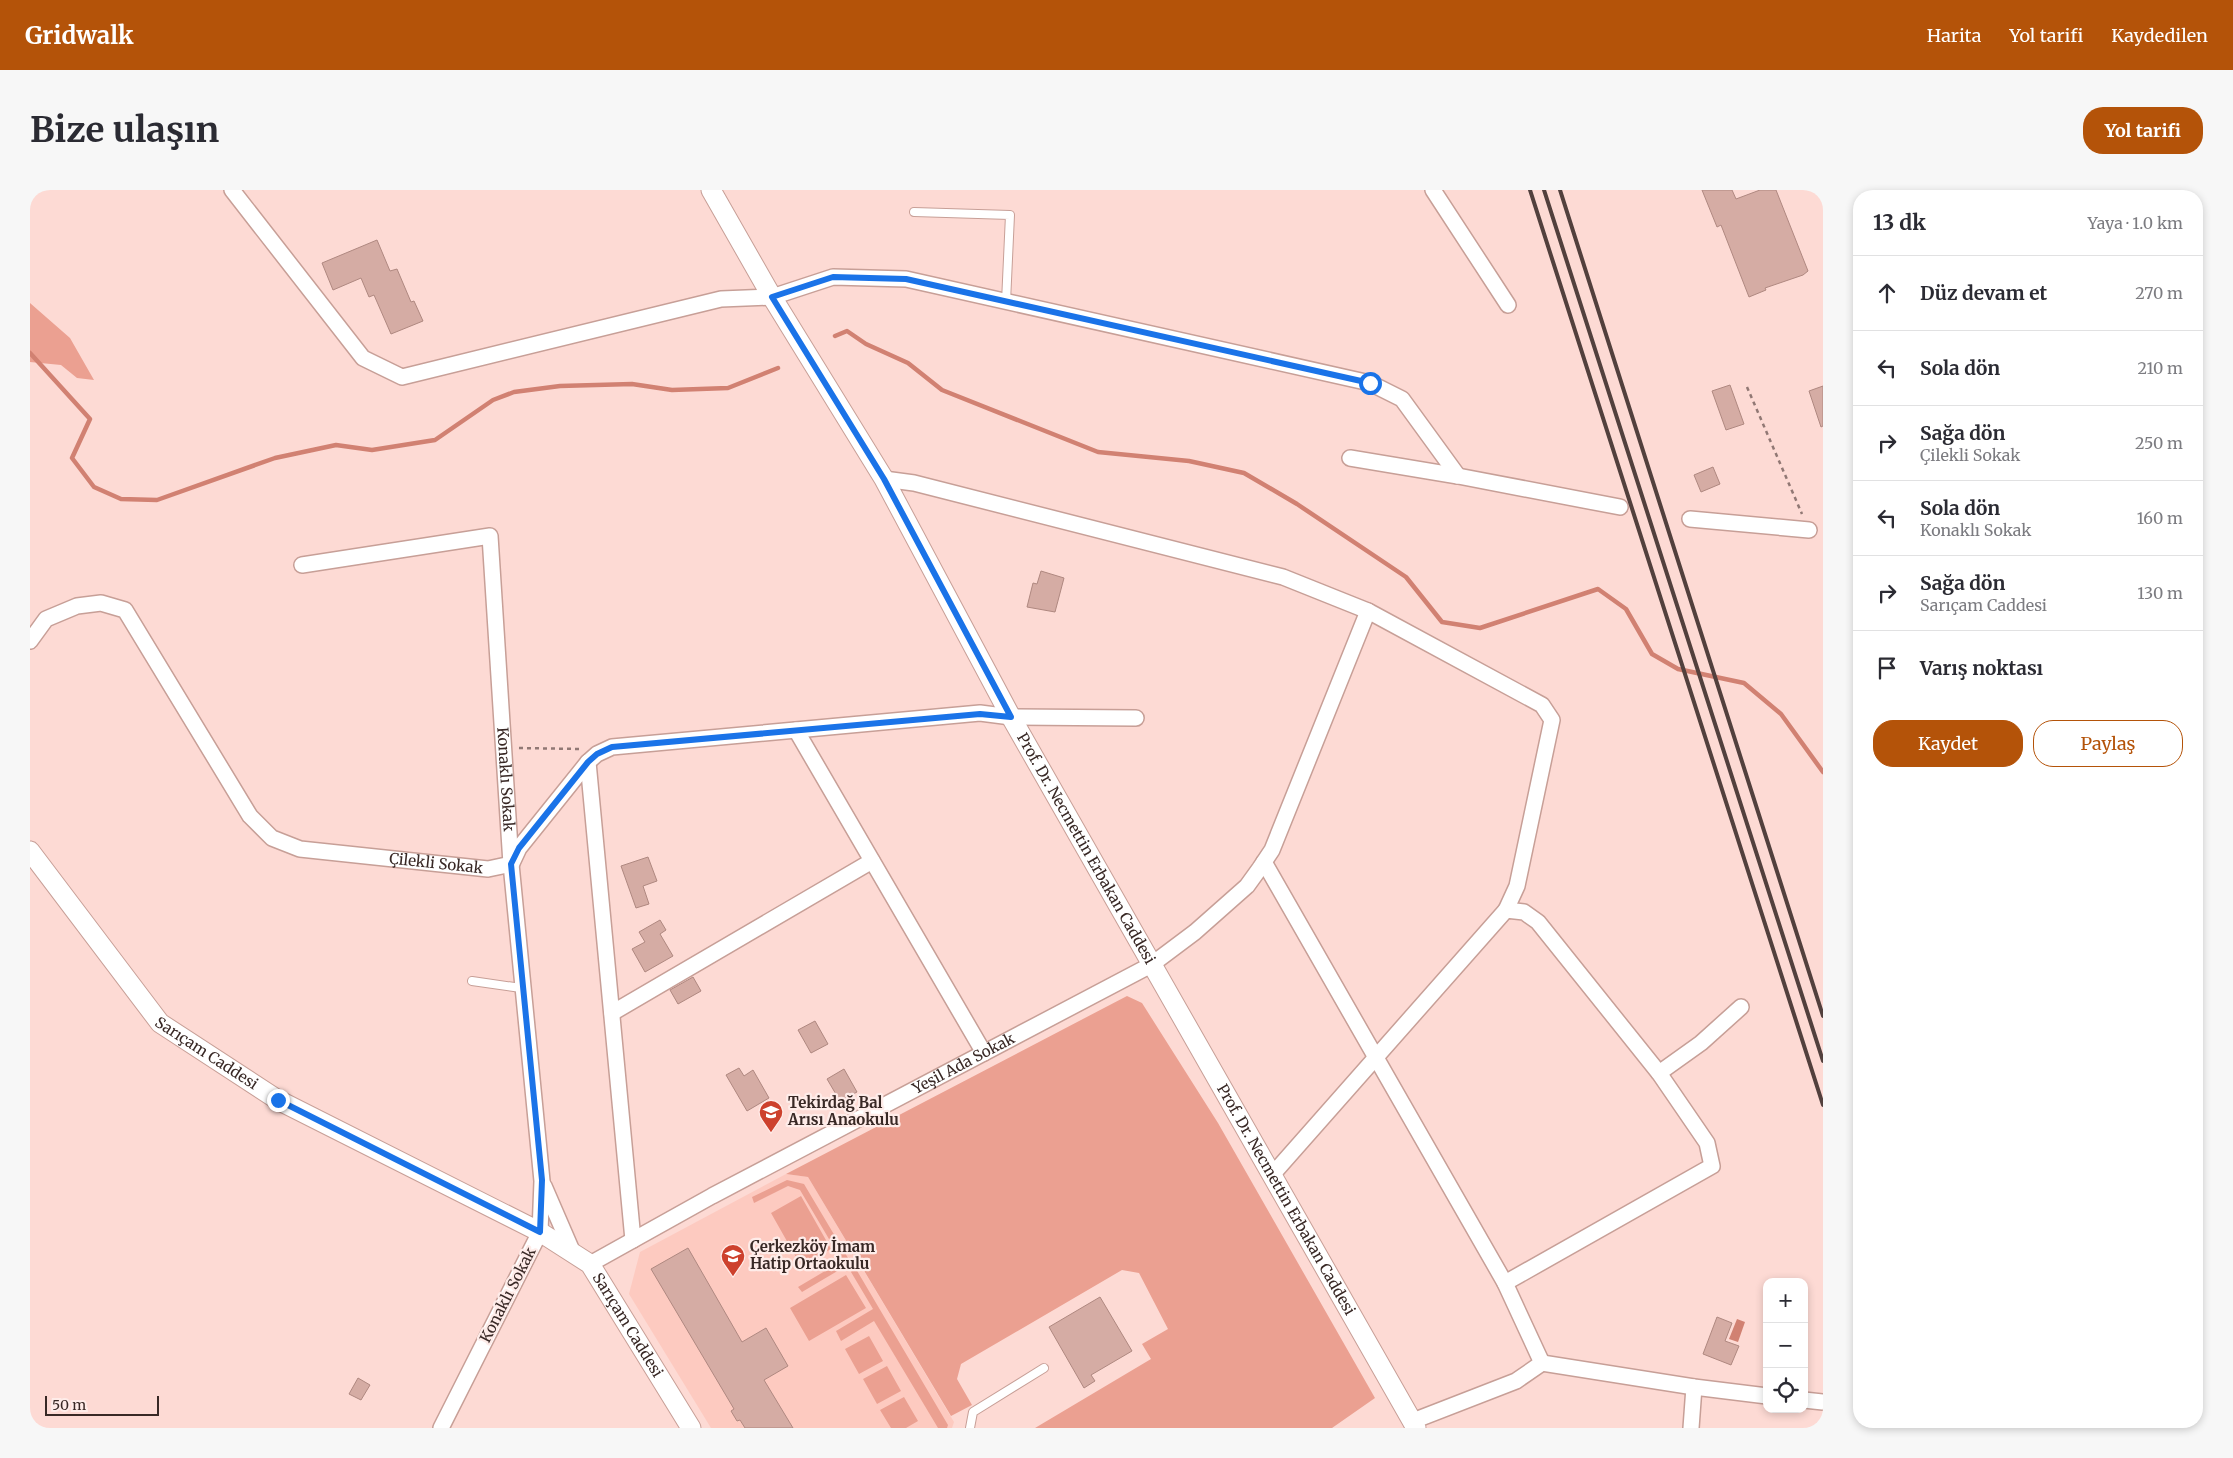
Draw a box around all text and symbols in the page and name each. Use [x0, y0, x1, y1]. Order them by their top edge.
text: Gridwalk [25, 20, 134, 51]
text: Harita [1927, 24, 1981, 47]
text: Yol tarifi [2009, 24, 2083, 47]
text: Kaydedilen [2111, 24, 2208, 47]
button: Yol tarifi [2083, 107, 2203, 154]
text: Bize ulaşın [30, 108, 219, 152]
text: 13 dk [1873, 209, 1926, 236]
text: Yaya · 1.0 km [2087, 213, 2183, 233]
icon: ahead [1873, 279, 1901, 307]
text: Düz devam et [1920, 281, 2047, 305]
text: 270 m [2135, 283, 2183, 303]
icon: left [1873, 354, 1901, 382]
text: Sola dön [1920, 356, 2000, 380]
text: 210 m [2138, 358, 2183, 378]
route start [1359, 372, 1382, 395]
text: Sağa dön [1920, 421, 2005, 445]
icon: right [1873, 429, 1901, 457]
text: 250 m [2135, 433, 2183, 453]
text: Çilekli Sokak [1920, 445, 2020, 465]
text: Sola dön [1920, 496, 2000, 520]
icon: left [1873, 504, 1901, 532]
text: 160 m [2137, 508, 2183, 528]
text: Konaklı Sokak [1920, 520, 2031, 540]
text: Sağa dön [1920, 571, 2005, 595]
icon: right [1873, 579, 1901, 607]
text: 130 m [2137, 583, 2183, 603]
text: Sarıçam Caddesi [1920, 595, 2047, 615]
icon: arrive [1873, 654, 1901, 682]
text: Varış noktası [1920, 656, 2043, 680]
button: Kaydet [1873, 720, 2023, 767]
button: Paylaş [2033, 720, 2183, 767]
street label: Konaklı Sokak [493, 726, 519, 833]
street label: Prof. Dr. Necmettin Erbakan Caddesi [1013, 729, 1160, 967]
street label: Çilekli Sokak [388, 849, 484, 877]
street label: Sarıçam Caddesi [152, 1012, 262, 1093]
street label: Yeşil Ada Sokak [908, 1028, 1018, 1098]
street label: Prof. Dr. Necmettin Erbakan Caddesi [1213, 1080, 1360, 1318]
route end [267, 1089, 290, 1112]
place label: Tekirdağ Bal Arısı Anaokulu [787, 1093, 899, 1129]
school or university icon: Tekirdağ Bal Arısı Anaokulu [758, 1099, 784, 1133]
place label: Çerkezköy İmam Hatip Ortaokulu [750, 1236, 875, 1273]
street label: Konaklı Sokak [475, 1243, 540, 1346]
school or university icon: Çerkezköy İmam Hatip Ortaokulu [720, 1243, 746, 1277]
street label: Sarıçam Caddesi [589, 1269, 667, 1381]
map controls [1763, 1278, 1808, 1413]
button: + [1763, 1278, 1808, 1323]
button: − [1763, 1323, 1808, 1368]
button: locate [1763, 1368, 1808, 1413]
scale bar [45, 1393, 159, 1416]
text: 50 m [52, 1396, 86, 1414]

